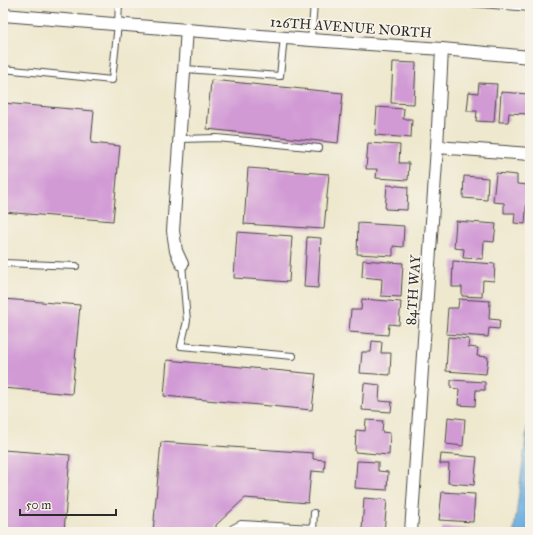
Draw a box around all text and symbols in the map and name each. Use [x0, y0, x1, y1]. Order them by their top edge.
street label: 126TH AVENUE NORTH [270, 13, 432, 42]
street label: 84TH WAY [403, 253, 425, 326]
scale bar [20, 491, 116, 517]
text: 50 m [26, 498, 51, 512]

